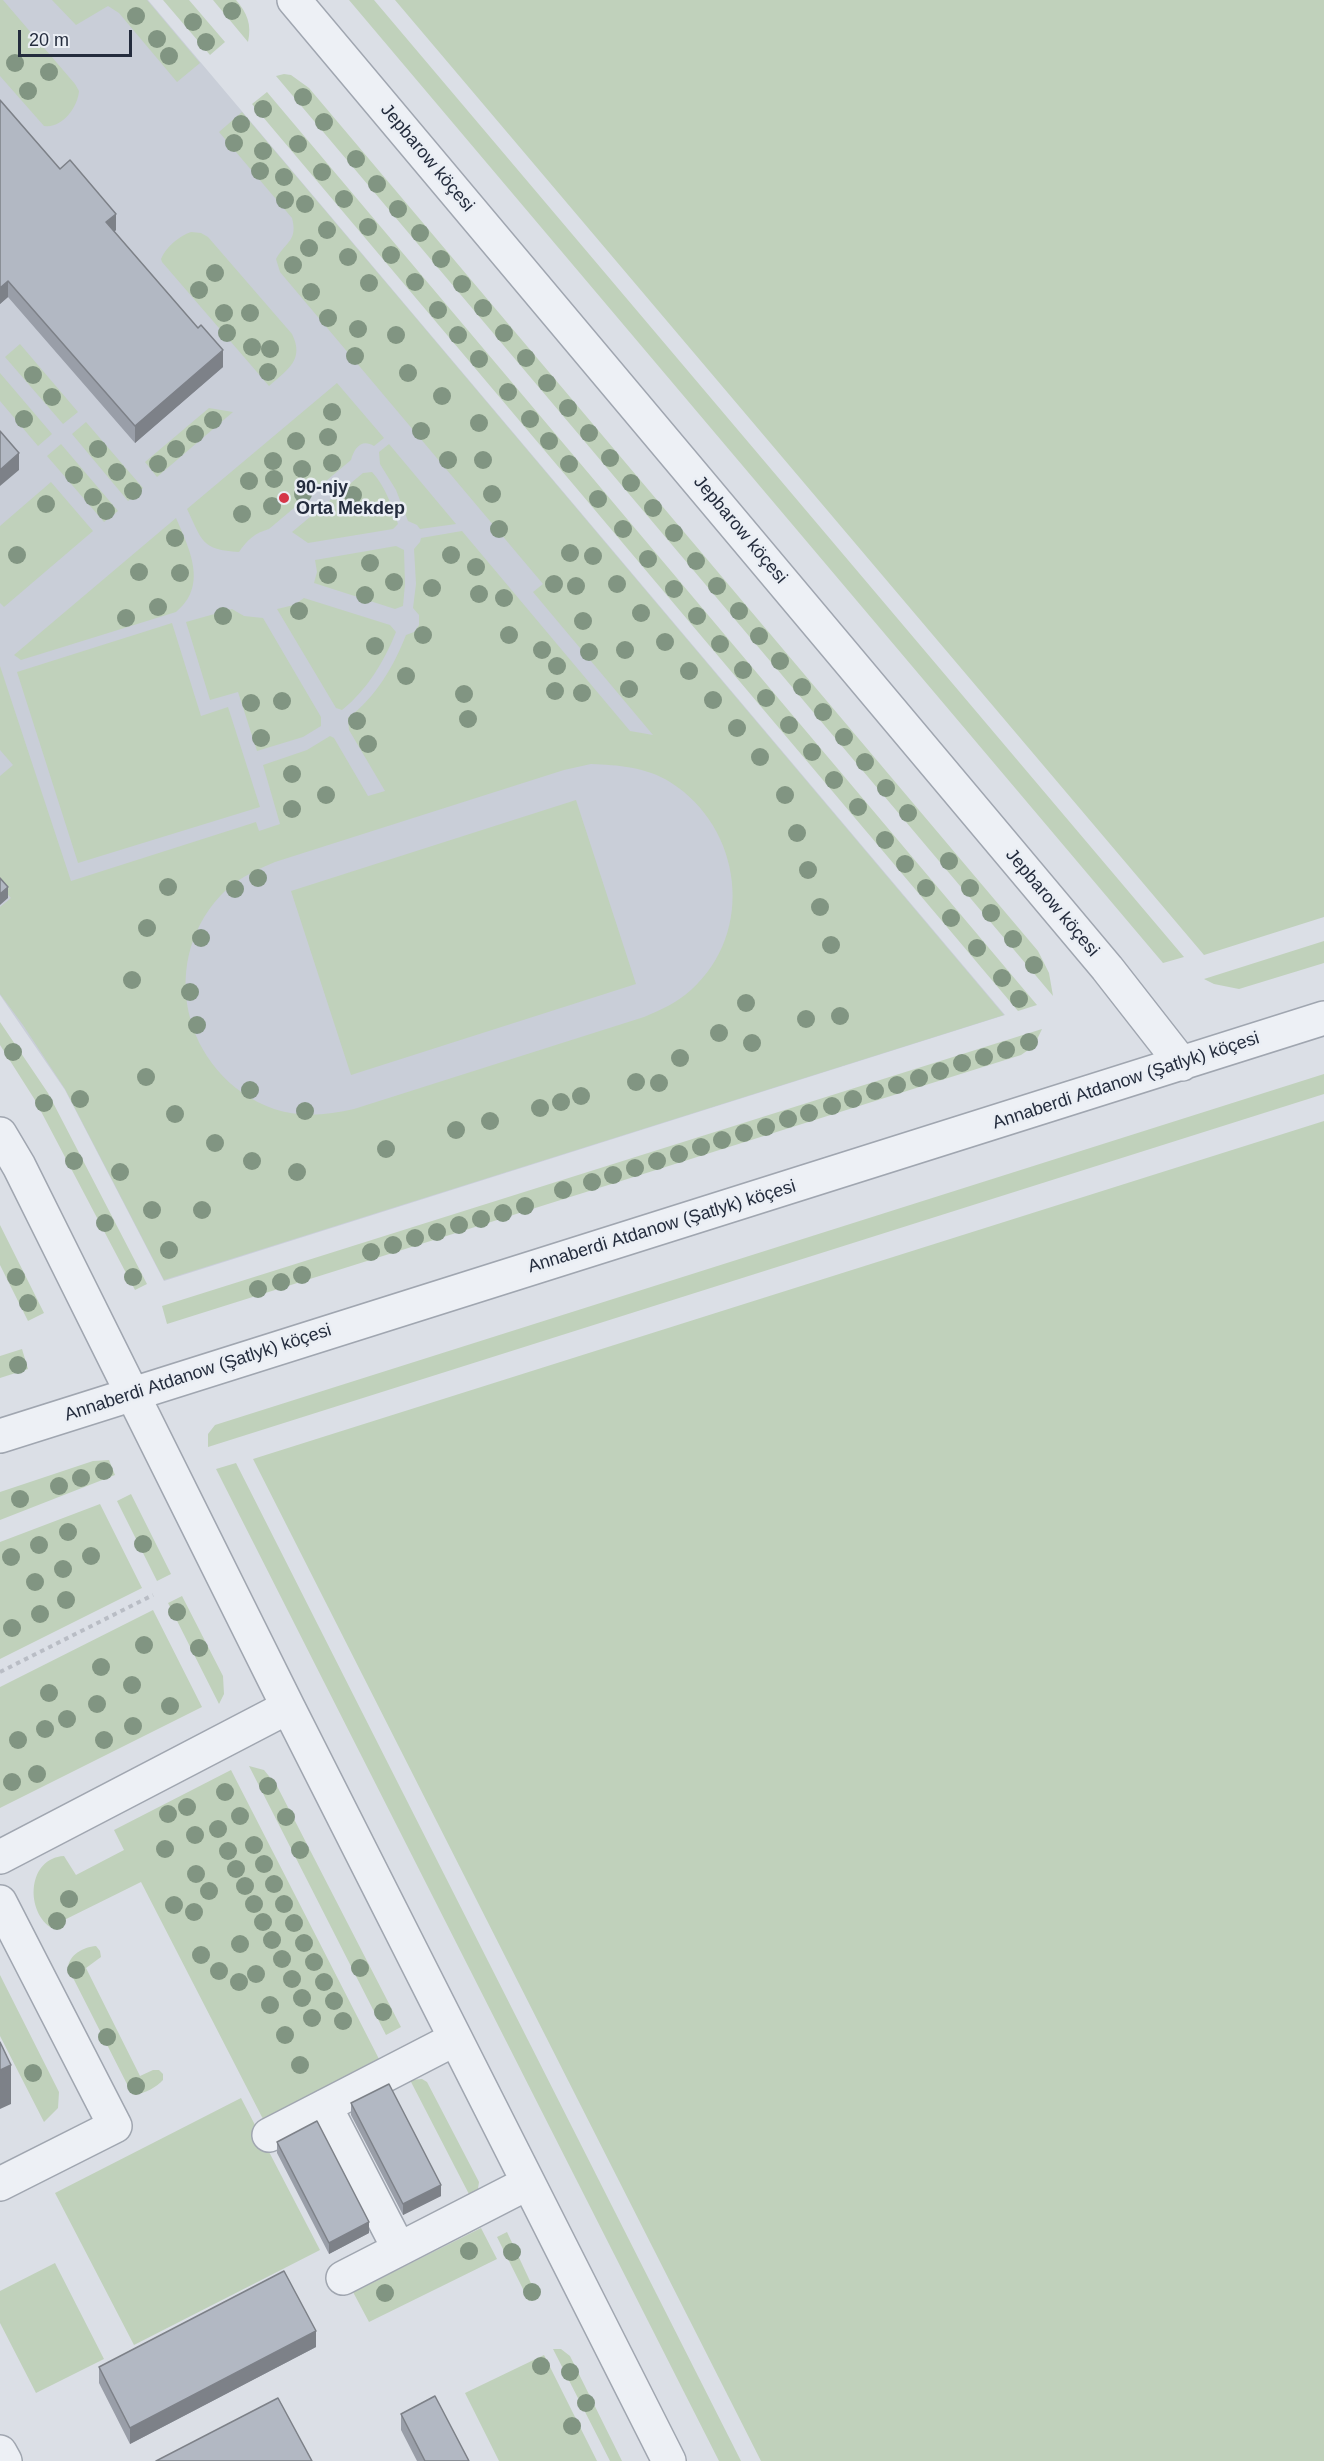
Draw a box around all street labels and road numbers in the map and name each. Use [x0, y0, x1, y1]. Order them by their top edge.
street label: Jepbarow köçesi [376, 100, 478, 216]
street label: Jepbarow köçesi [689, 472, 791, 588]
street label: Jepbarow köçesi [1001, 845, 1103, 961]
street label: Annaberdi Atdanow (Şatlyk) köçesi [990, 1028, 1262, 1134]
street label: Annaberdi Atdanow (Şatlyk) köçesi [525, 1176, 799, 1278]
street label: Annaberdi Atdanow (Şatlyk) köçesi [62, 1320, 334, 1426]

